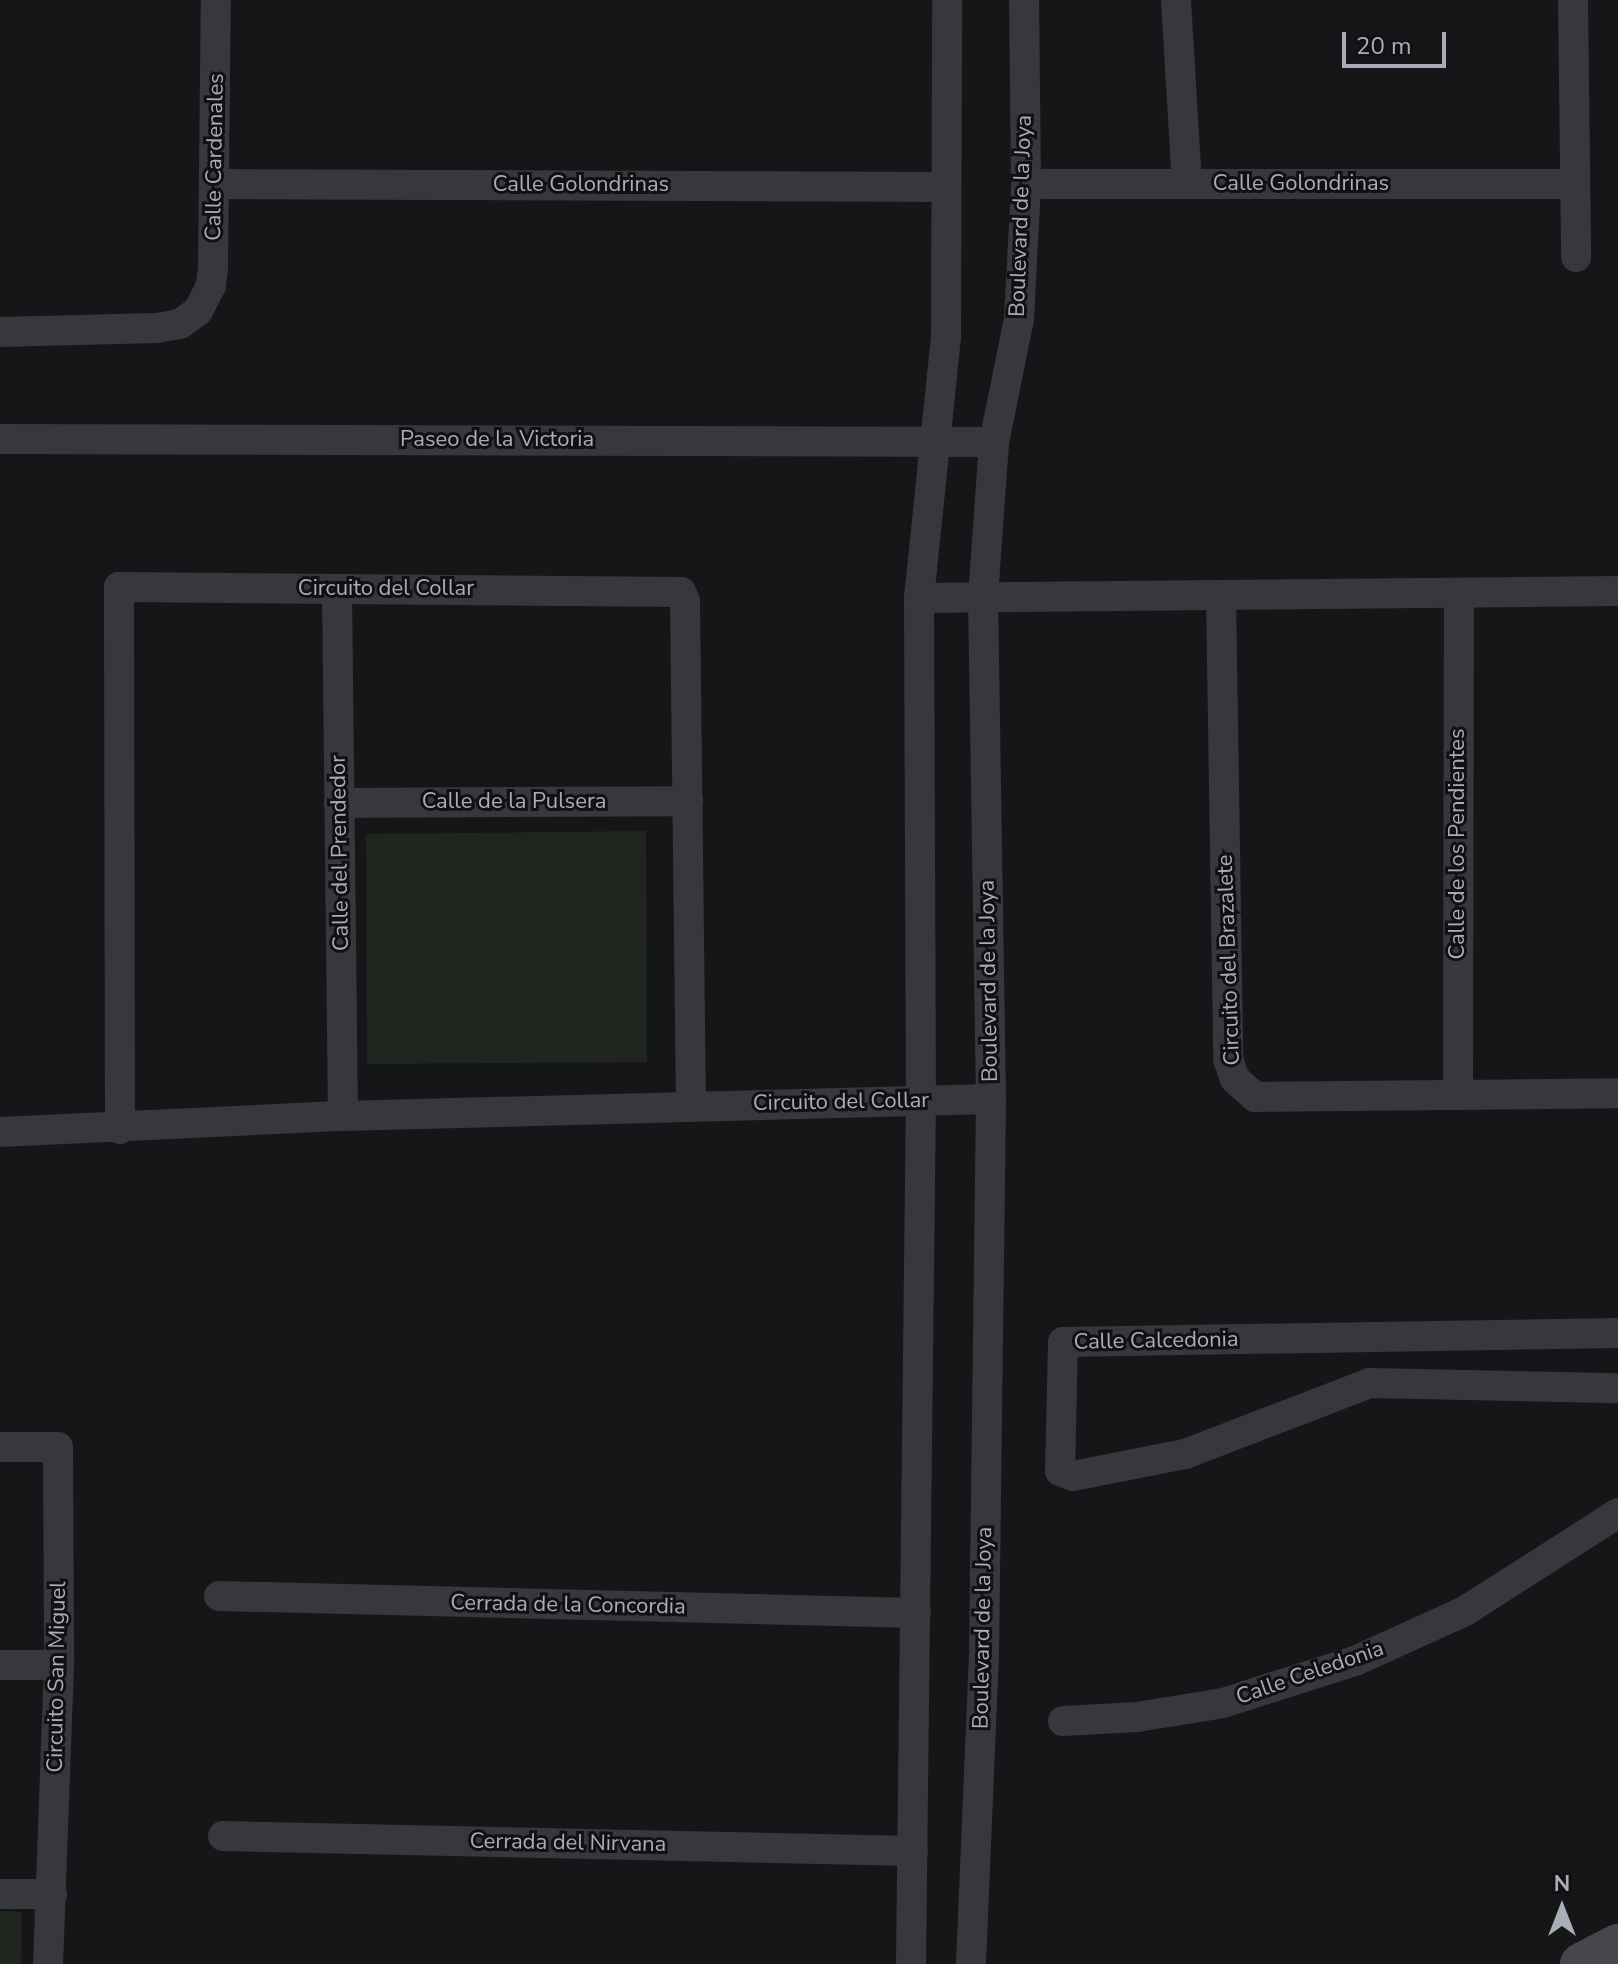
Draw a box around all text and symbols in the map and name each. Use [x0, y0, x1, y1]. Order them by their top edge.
scale bar [1346, 16, 1450, 66]
text: 20 m [1356, 30, 1412, 62]
street label: Calle Cardenales [200, 73, 230, 241]
street label: Boulevard de la Joya [1004, 114, 1038, 318]
street label: Calle Golondrinas [1213, 171, 1389, 197]
street label: Calle Golondrinas [493, 172, 669, 198]
street label: Paseo de la Victoria [400, 427, 594, 453]
street label: Circuito del Collar [298, 576, 474, 602]
street label: Calle de los Pendientes [1445, 728, 1471, 960]
street label: Calle del Prendedor [325, 755, 355, 951]
street label: Calle de la Pulsera [422, 789, 606, 815]
street label: Circuito del Brazalete [1212, 854, 1246, 1066]
street label: Boulevard de la Joya [974, 880, 1004, 1082]
street label: Circuito del Collar [753, 1087, 929, 1117]
street label: Calle Calcedonia [1073, 1326, 1239, 1356]
street label: Boulevard de la Joya [968, 1527, 998, 1729]
street label: Circuito San Miguel [42, 1581, 72, 1773]
street label: Cerrada de la Concordia [450, 1590, 686, 1620]
street label: Calle Celedonia [1233, 1635, 1387, 1711]
street label: Cerrada del Nirvana [469, 1828, 667, 1858]
north arrow [1522, 1868, 1602, 1948]
text: N [1554, 1869, 1570, 1899]

